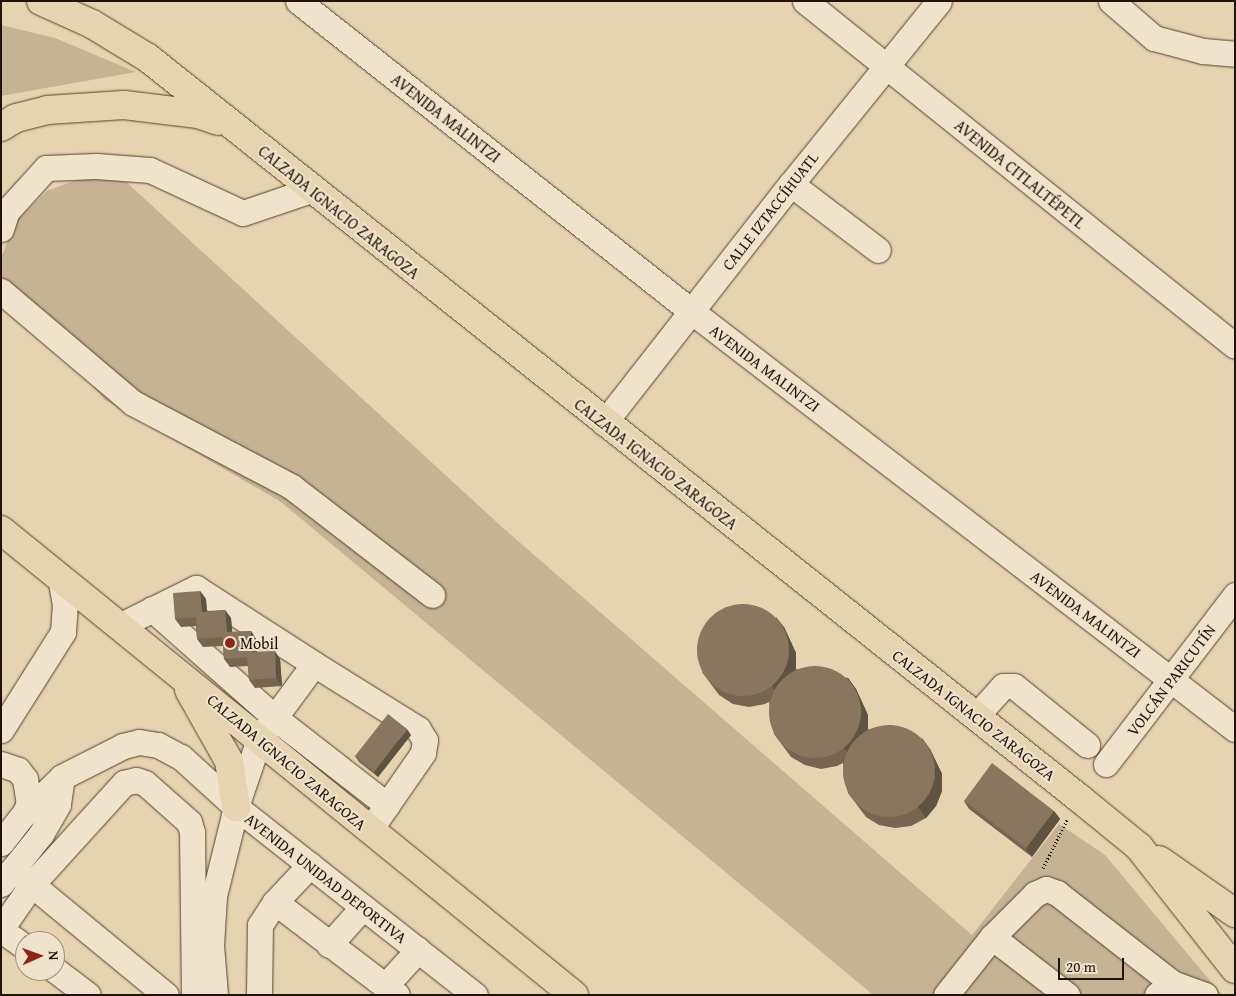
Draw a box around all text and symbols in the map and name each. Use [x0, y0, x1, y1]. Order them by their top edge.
street label: AVENIDA MALINTZI [388, 69, 504, 167]
street label: AVENIDA CITLALTÉPETL [951, 115, 1089, 233]
street label: CALZADA IGNACIO ZARAGOZA [255, 141, 423, 283]
street label: CALLE IZTACCÍHUATL [718, 148, 822, 274]
street label: AVENIDA MALINTZI [706, 320, 824, 416]
street label: CALZADA IGNACIO ZARAGOZA [571, 394, 741, 534]
street label: AVENIDA MALINTZI [1027, 566, 1145, 662]
street label: VOLCÁN PARICUTÍN [1123, 620, 1219, 740]
place label: Mobil [240, 633, 279, 653]
marker: Mobil [224, 637, 236, 649]
street label: CALZADA IGNACIO ZARAGOZA [889, 645, 1059, 785]
street label: CALZADA IGNACIO ZARAGOZA [204, 690, 370, 834]
street label: AVENIDA UNIDAD DEPORTIVA [241, 809, 411, 947]
north arrow [15, 931, 65, 981]
scale bar [1061, 948, 1127, 980]
text: N [44, 950, 64, 961]
text: 20 m [1066, 956, 1096, 977]

